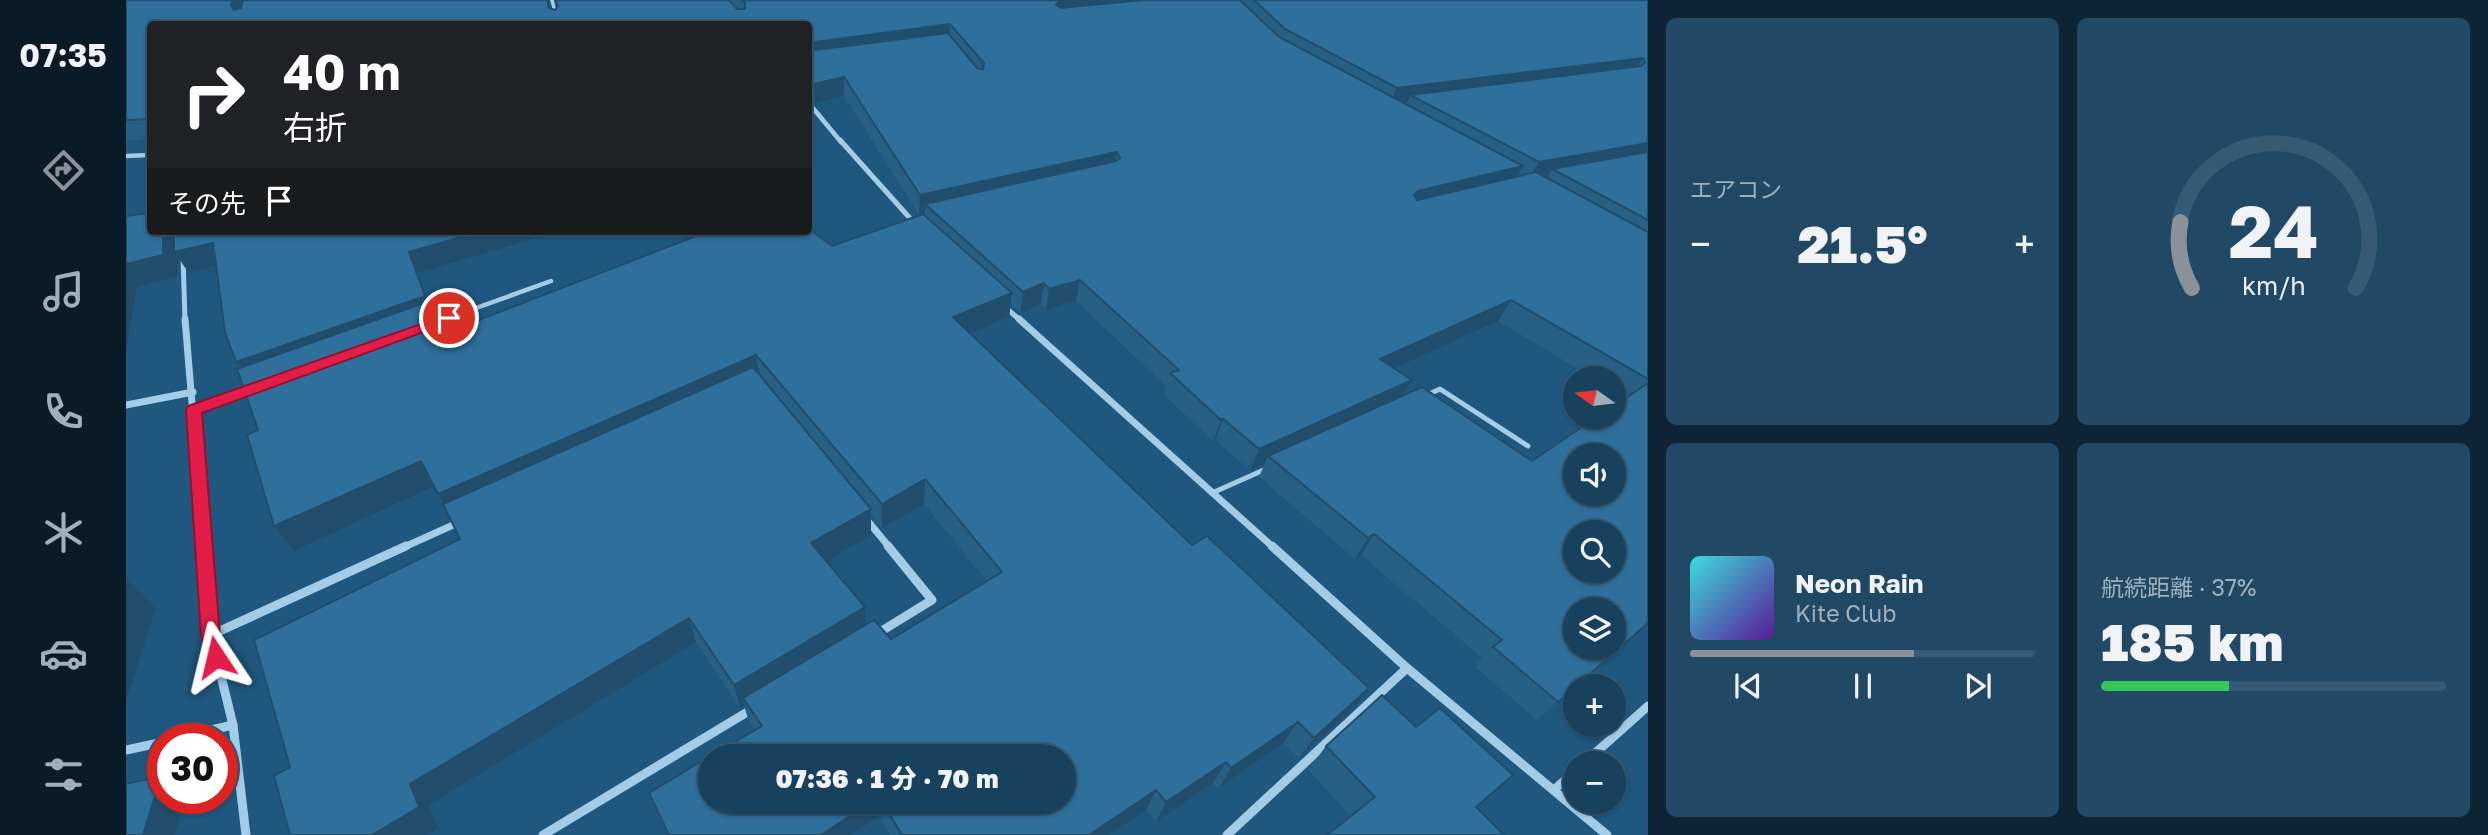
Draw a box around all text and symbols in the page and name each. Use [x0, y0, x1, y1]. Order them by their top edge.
text: 07:35 [19, 36, 107, 74]
text: 40 m [283, 42, 401, 101]
icon: right [168, 49, 259, 140]
text: 右折 [283, 108, 347, 146]
icon: directions [39, 146, 88, 195]
text: エアコン [1690, 175, 1782, 203]
icon: arrive [260, 182, 298, 220]
text: 24 [2229, 187, 2318, 274]
text: その先 [168, 188, 246, 219]
text: 21.5° [1798, 212, 1927, 274]
text: − [1690, 221, 1711, 266]
text: + [2014, 221, 2035, 266]
icon: music [39, 267, 88, 316]
text: km/h [2242, 269, 2305, 300]
pin [419, 288, 479, 348]
icon: arrive [430, 299, 468, 337]
north arrow [1563, 366, 1626, 429]
map controls [1563, 366, 1626, 814]
icon: phone [39, 387, 88, 436]
button: sound [1563, 443, 1626, 506]
icon: climate [39, 508, 88, 557]
button: search [1563, 520, 1626, 583]
text: Neon Rain [1795, 568, 1924, 599]
text: 航続距離 · 37% [2101, 573, 2256, 601]
button: layers [1563, 597, 1626, 660]
text: Kite Club [1795, 599, 1896, 627]
text: 185 km [2101, 610, 2284, 672]
position arrow [179, 620, 253, 694]
icon: car [39, 629, 88, 678]
icon: previous [1729, 667, 1767, 705]
icon: pause [1844, 667, 1882, 705]
icon: next [1959, 667, 1997, 705]
button: + [1563, 674, 1626, 737]
speed limit sign: 30 [147, 723, 238, 814]
icon: filters [39, 750, 88, 799]
button: − [1563, 751, 1626, 814]
text: 07:36 · 1 分 · 70 m [775, 763, 999, 794]

